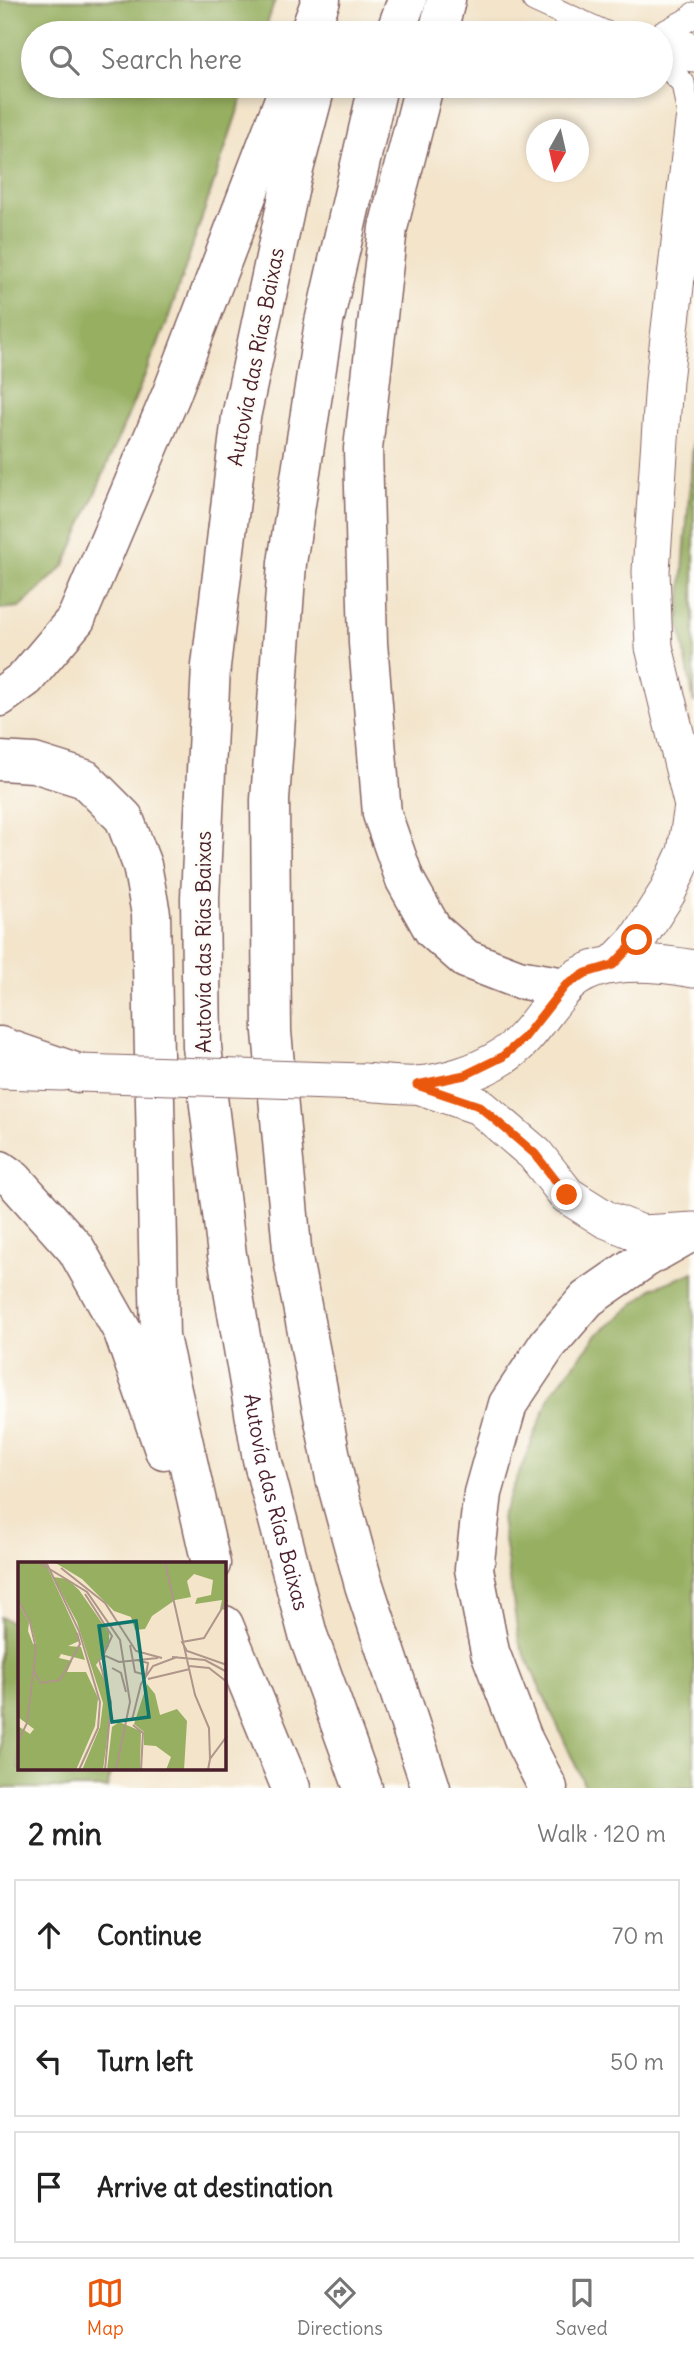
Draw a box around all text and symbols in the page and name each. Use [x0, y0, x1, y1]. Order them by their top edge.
search box [21, 21, 673, 98]
icon: search [45, 41, 83, 79]
text: Search here [101, 43, 242, 76]
north arrow [526, 119, 589, 182]
street label: Autovía das Rías Baixas [221, 245, 290, 468]
street label: Autovía das Rías Baixas [190, 831, 217, 1053]
route start [621, 924, 652, 955]
route end [551, 1179, 582, 1210]
street label: Autovía das Rías Baixas [238, 1391, 315, 1613]
inset map [18, 1562, 226, 1770]
text: 2 min [28, 1815, 102, 1853]
text: Walk · 120 m [537, 1819, 666, 1848]
icon: ahead [30, 1916, 68, 1954]
text: Continue [97, 1919, 202, 1952]
text: 70 m [612, 1921, 664, 1950]
icon: left [30, 2042, 68, 2080]
text: Turn left [97, 2045, 193, 2078]
text: 50 m [610, 2047, 664, 2076]
icon: arrive [30, 2168, 68, 2206]
text: Arrive at destination [97, 2171, 333, 2204]
tab: Map [86, 2274, 124, 2340]
tab: Directions [297, 2274, 383, 2340]
tab: Saved [556, 2274, 608, 2340]

